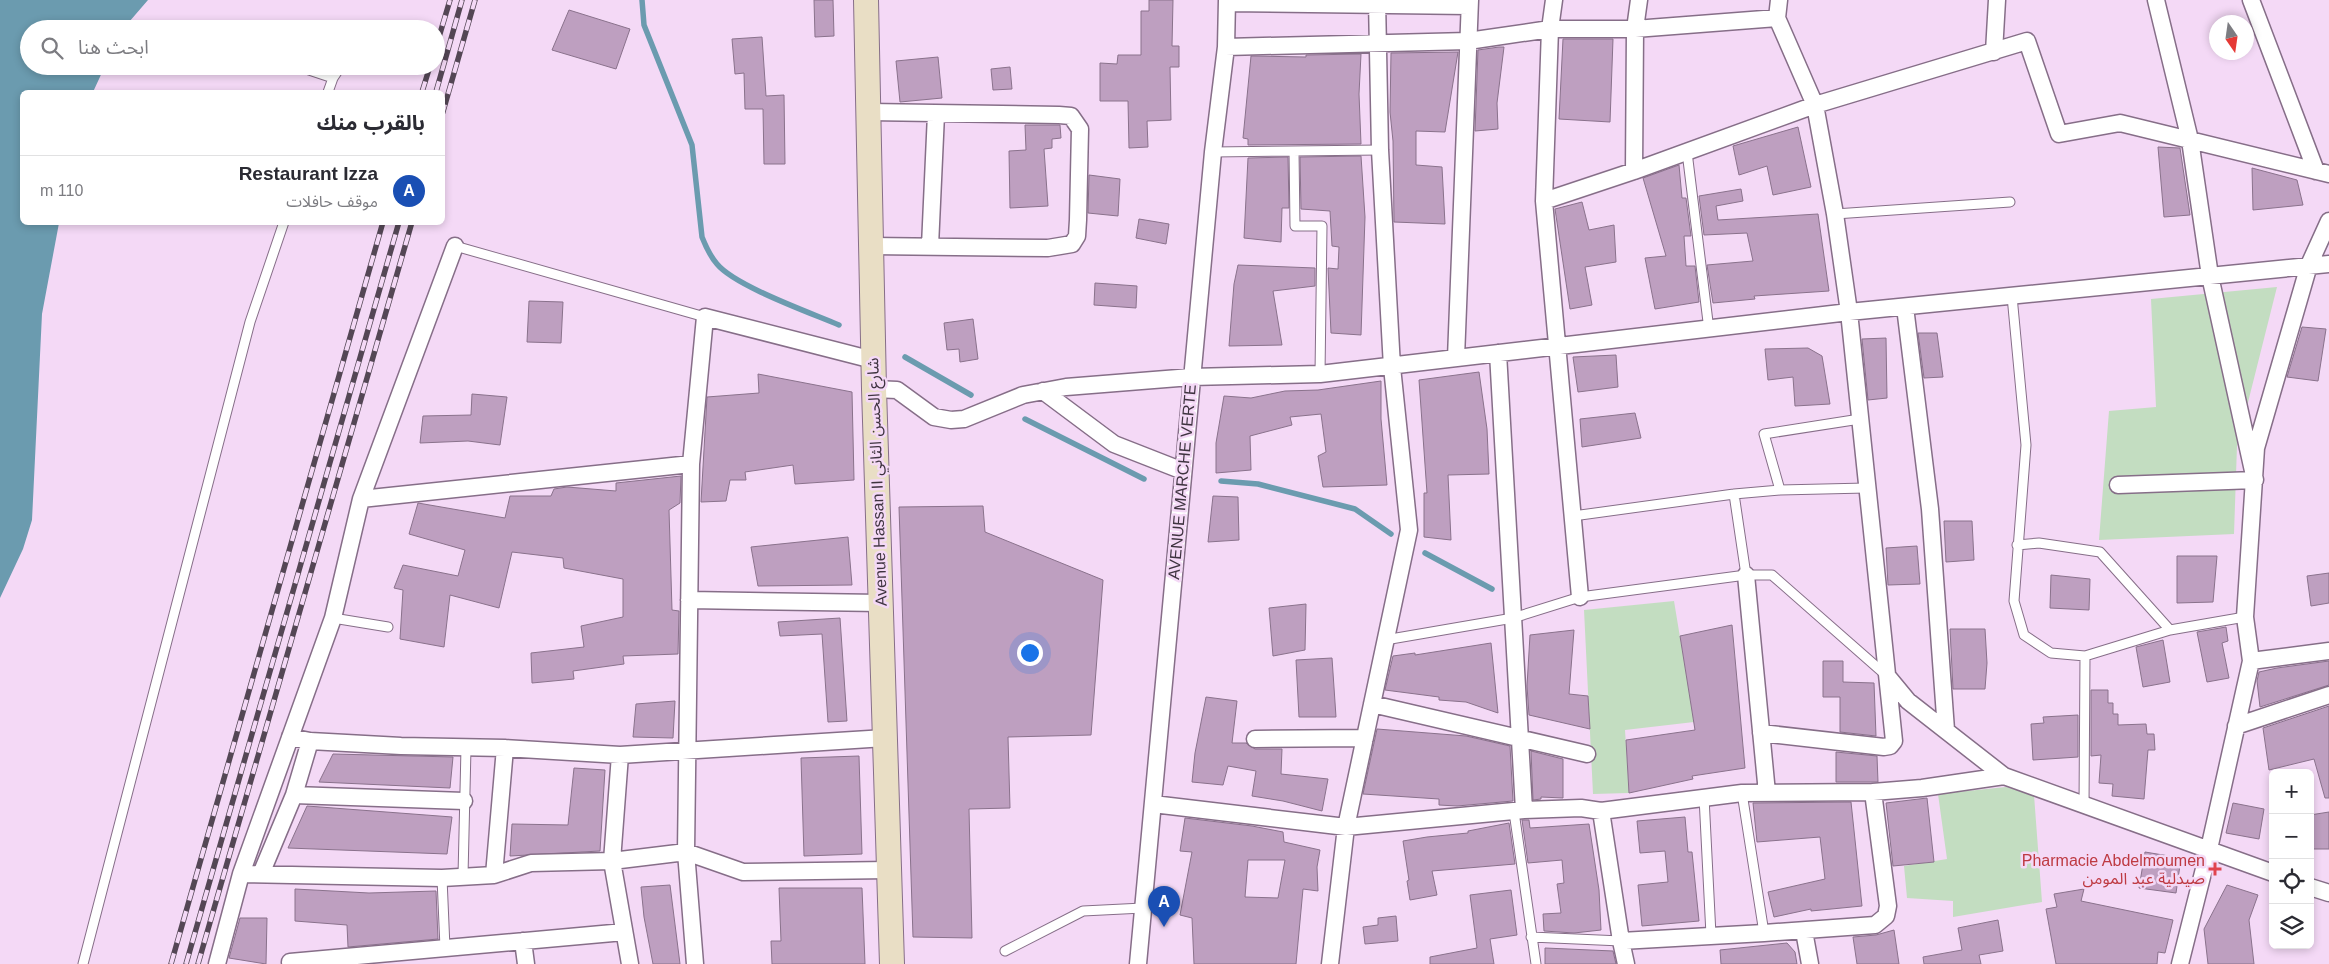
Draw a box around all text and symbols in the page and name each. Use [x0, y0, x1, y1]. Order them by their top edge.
north arrow [2209, 15, 2254, 60]
search box [20, 20, 445, 75]
icon: search [38, 34, 66, 62]
text: ابحث هنا [78, 37, 149, 58]
text: بالقرب منك [317, 111, 425, 134]
text: Restaurant Izza [239, 163, 378, 184]
text: 110 m [40, 182, 83, 199]
text: A [403, 182, 415, 199]
text: موقف حافلات [286, 193, 378, 210]
street label: Avenue Hassan II شارع الحسن الثاني [864, 357, 894, 607]
street label: AVENUE MARCHE VERTE [1165, 384, 1199, 580]
your location [1017, 640, 1043, 666]
map controls [2269, 769, 2314, 949]
button: + [2269, 769, 2314, 814]
button: − [2269, 814, 2314, 859]
place label: Pharmacie Abdelmoumen صيدلية عبد المومن [2022, 852, 2205, 888]
button: locate [2269, 859, 2314, 904]
marker: Pharmacie Abdelmoumen صيدلية عبد المومن [2209, 863, 2221, 875]
pin: A [1148, 886, 1180, 927]
button: layers [2269, 904, 2314, 949]

